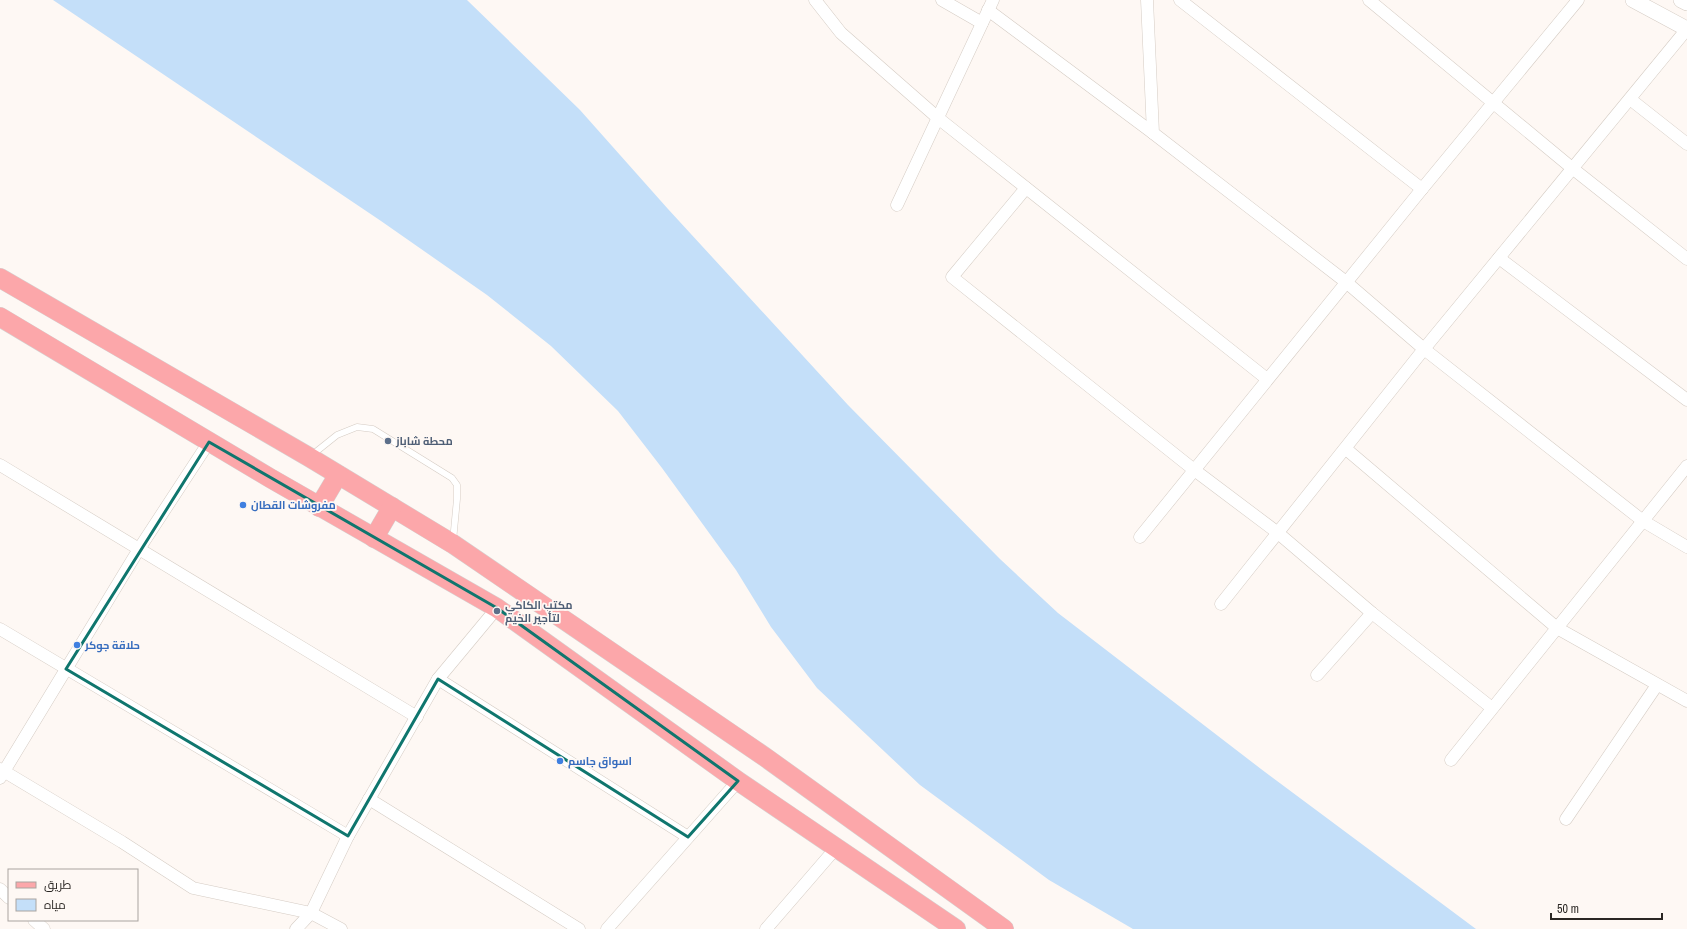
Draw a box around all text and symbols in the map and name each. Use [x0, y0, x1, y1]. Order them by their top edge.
place label: محطة شاباز [395, 434, 453, 448]
marker: محطة شاباز [383, 436, 393, 446]
place label: مفروشات القطان [251, 498, 336, 513]
marker: مفروشات القطان [238, 500, 248, 510]
place label: مكتب الكاكي لتأجير الخيم [505, 598, 573, 626]
marker: مكتب الكاكي لتأجير الخيم [492, 606, 502, 616]
place label: حلاقة جوكر [84, 638, 140, 653]
marker: حلاقة جوكر [72, 640, 82, 650]
place label: اسواق جاسم [568, 754, 632, 769]
marker: اسواق جاسم [555, 756, 565, 766]
legend [8, 869, 138, 921]
text: طريق [44, 877, 72, 893]
scale bar [1551, 895, 1662, 921]
text: مياه [44, 897, 66, 913]
text: 50 m [1557, 901, 1579, 917]

